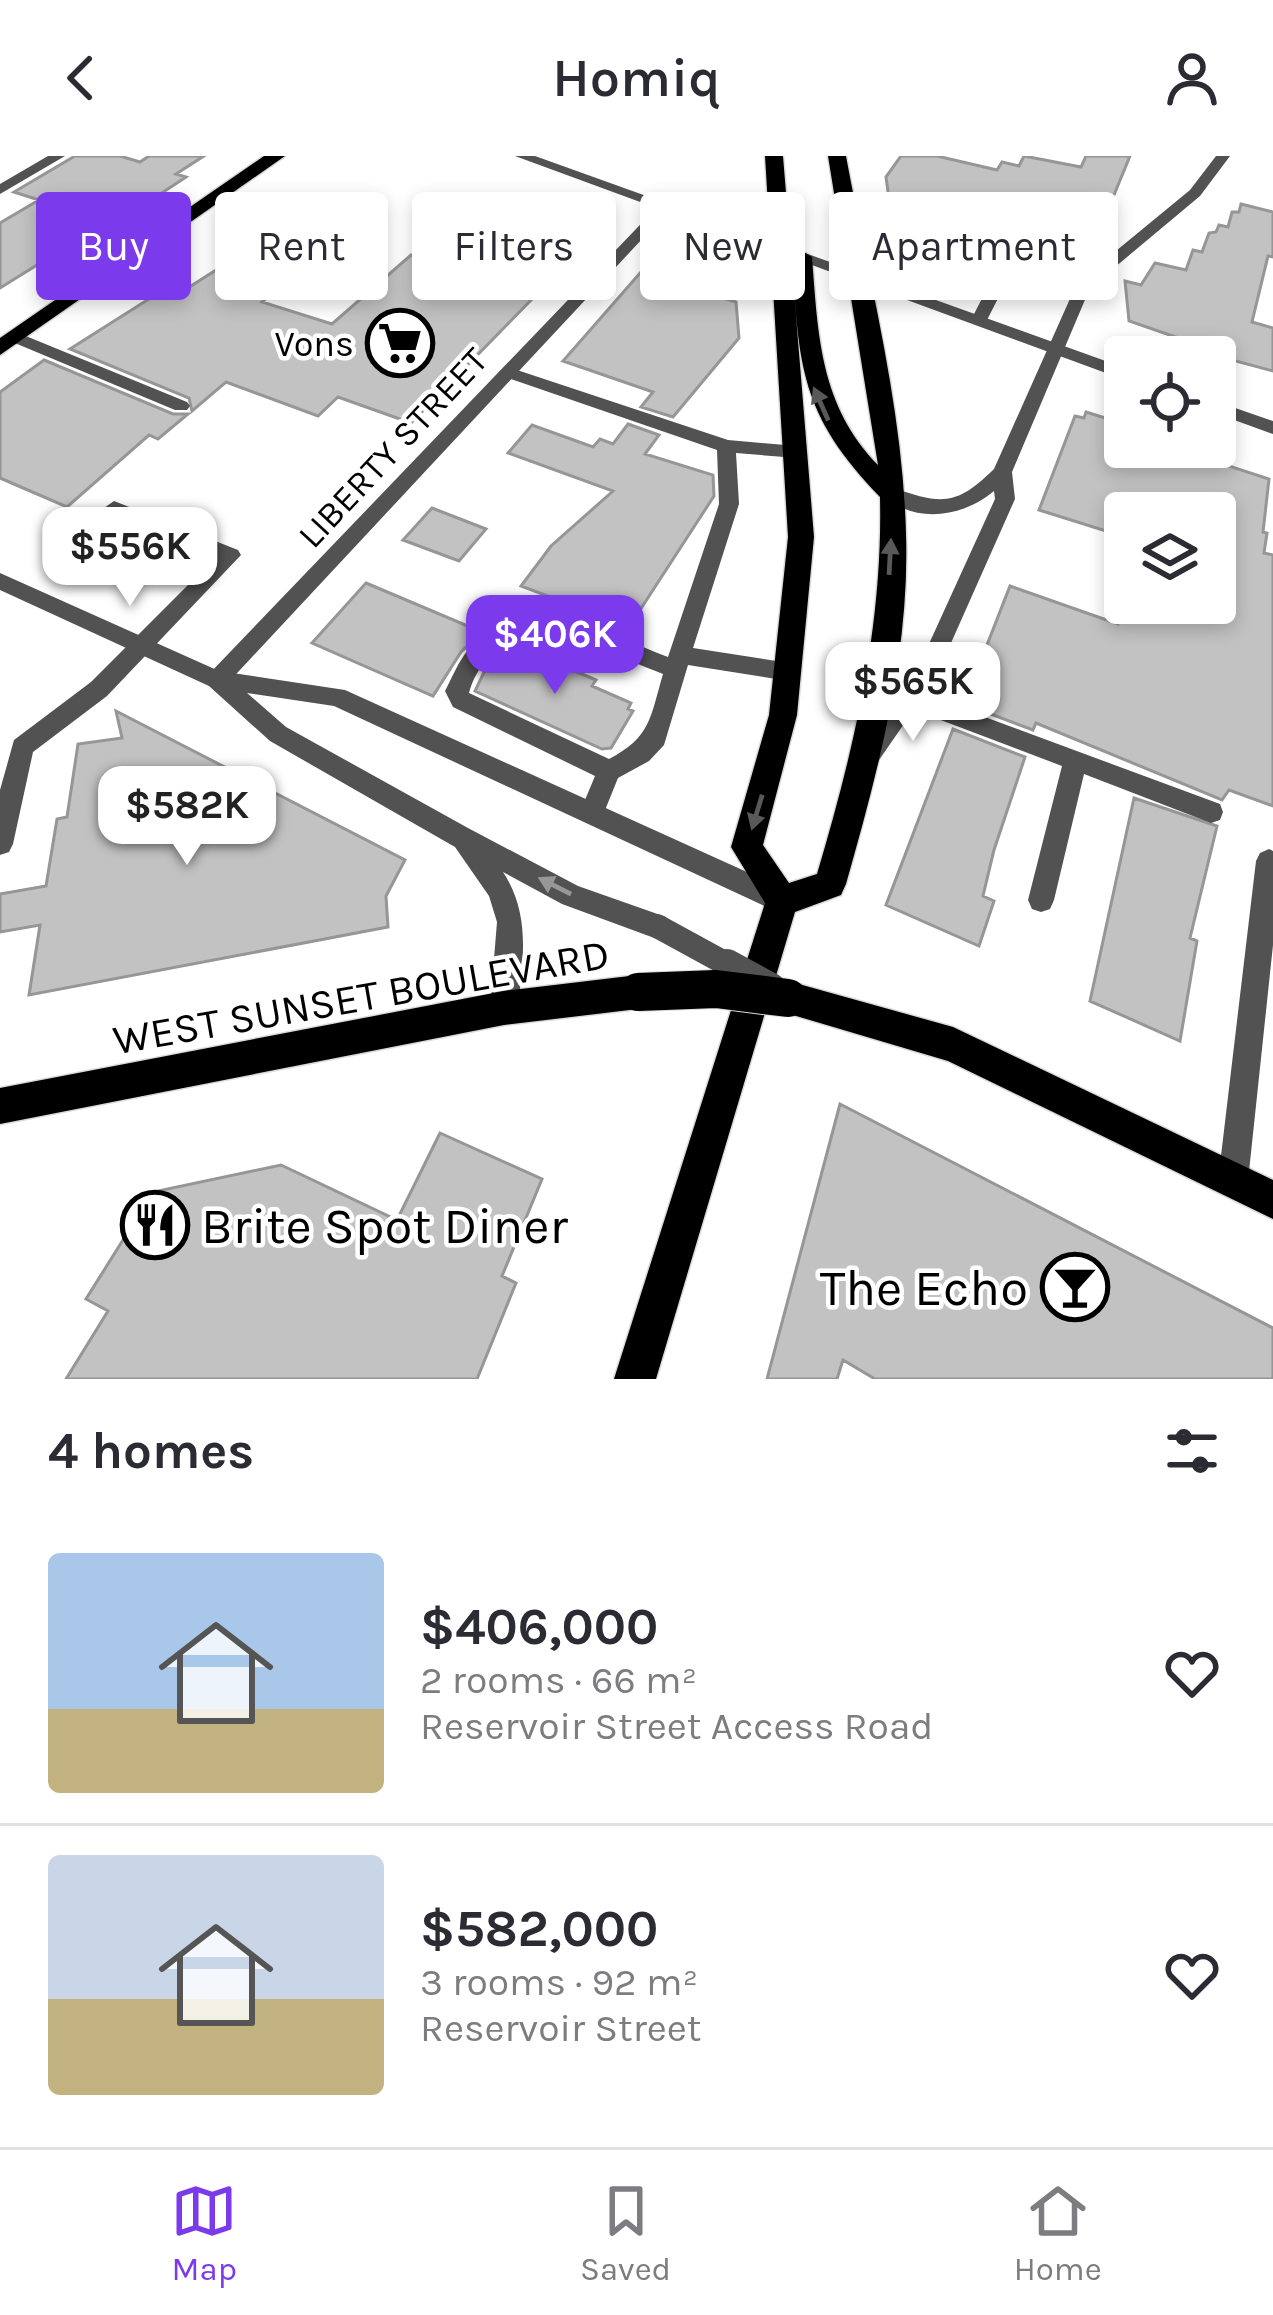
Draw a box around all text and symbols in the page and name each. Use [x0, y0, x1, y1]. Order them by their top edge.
icon: back [48, 45, 114, 111]
icon: person [1159, 45, 1225, 111]
text: Homiq [552, 46, 721, 110]
chip: Buy [36, 192, 191, 300]
chip: Rent [215, 192, 388, 300]
chip: Filters [412, 192, 616, 300]
chip: New [640, 192, 805, 300]
chip: Apartment [829, 192, 1118, 300]
supermarket icon: Vons [365, 308, 435, 378]
place label: Vons [275, 323, 354, 365]
map controls [1104, 336, 1236, 624]
button: locate [1104, 336, 1236, 468]
street label: LIBERTY STREET [289, 339, 496, 556]
one-way arrow [811, 386, 831, 421]
button: layers [1104, 492, 1236, 624]
pin: $556K [46, 507, 214, 609]
text: $556K [69, 523, 191, 569]
one-way arrow [881, 537, 900, 575]
pin: $406K [471, 595, 639, 697]
text: $406K [493, 611, 617, 657]
pin: $565K [829, 642, 997, 744]
text: $565K [852, 658, 974, 704]
pin: $582K [103, 766, 271, 868]
text: $582K [125, 782, 249, 828]
one-way arrow [747, 794, 766, 831]
one-way arrow [538, 877, 573, 897]
street label: WEST SUNSET BOULEVARD [109, 929, 613, 1065]
restaurant icon: Brite Spot Diner [120, 1190, 190, 1260]
place label: Brite Spot Diner [201, 1196, 568, 1256]
bar icon: The Echo [1040, 1252, 1110, 1322]
place label: The Echo [820, 1258, 1028, 1318]
icon: filters [1159, 1418, 1225, 1484]
text: 4 homes [48, 1421, 254, 1481]
text: $406,000 [420, 1597, 658, 1657]
icon: home [144, 1601, 288, 1745]
icon: heart [1159, 1640, 1225, 1706]
text: 2 rooms · 66 m² [420, 1657, 697, 1703]
text: Reservoir Street Access Road [420, 1703, 933, 1749]
text: $582,000 [420, 1899, 658, 1959]
icon: home [144, 1903, 288, 2047]
icon: heart [1159, 1942, 1225, 2008]
text: 3 rooms · 92 m² [420, 1959, 698, 2005]
text: Reservoir Street [420, 2005, 701, 2051]
tab: Map [171, 2178, 237, 2288]
tab: Saved [580, 2178, 671, 2288]
tab: Home [1014, 2178, 1102, 2288]

